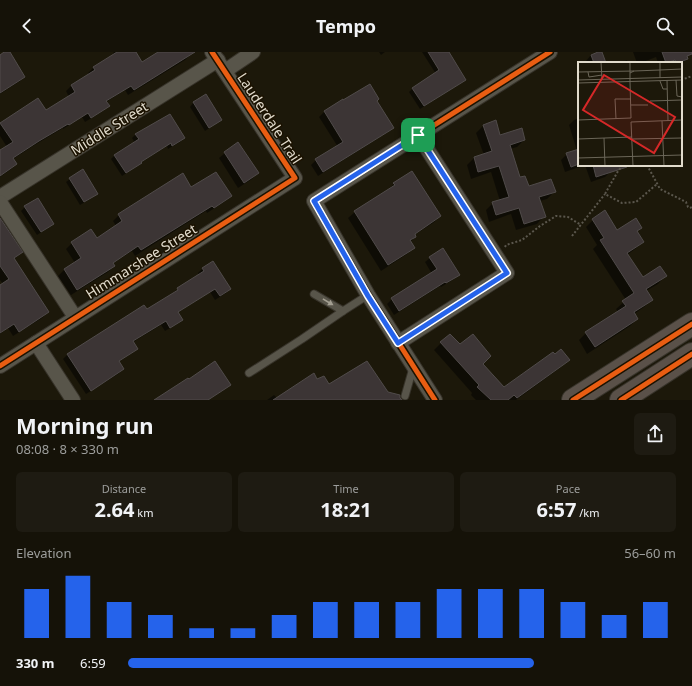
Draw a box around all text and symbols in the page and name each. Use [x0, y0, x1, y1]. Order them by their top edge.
text: Tempo [316, 14, 376, 38]
icon: back [16, 15, 38, 37]
icon: search [654, 15, 676, 37]
inset map [578, 62, 682, 166]
street label: Lauderdale Trail [233, 69, 307, 167]
street label: Middle Street [67, 97, 151, 159]
pin [401, 118, 435, 152]
icon: arrive [407, 124, 429, 146]
street label: Himmarshee Street [82, 219, 200, 303]
one-way arrow [322, 299, 334, 306]
text: Morning run [16, 410, 154, 440]
button: share [634, 413, 676, 455]
text: 08:08 · 8 × 330 m [16, 440, 119, 458]
text: Distance [102, 481, 146, 496]
text: Time [333, 481, 359, 496]
text: Pace [556, 481, 580, 496]
text: 2.64 [95, 496, 134, 523]
text: 18:21 [320, 496, 372, 523]
text: 6:57 [536, 496, 576, 523]
text: km [134, 505, 153, 520]
text: /km [576, 505, 600, 520]
text: Elevation [16, 544, 72, 562]
text: 56–60 m [624, 544, 676, 562]
text: 330 m [16, 654, 54, 672]
text: 6:59 [80, 654, 106, 672]

